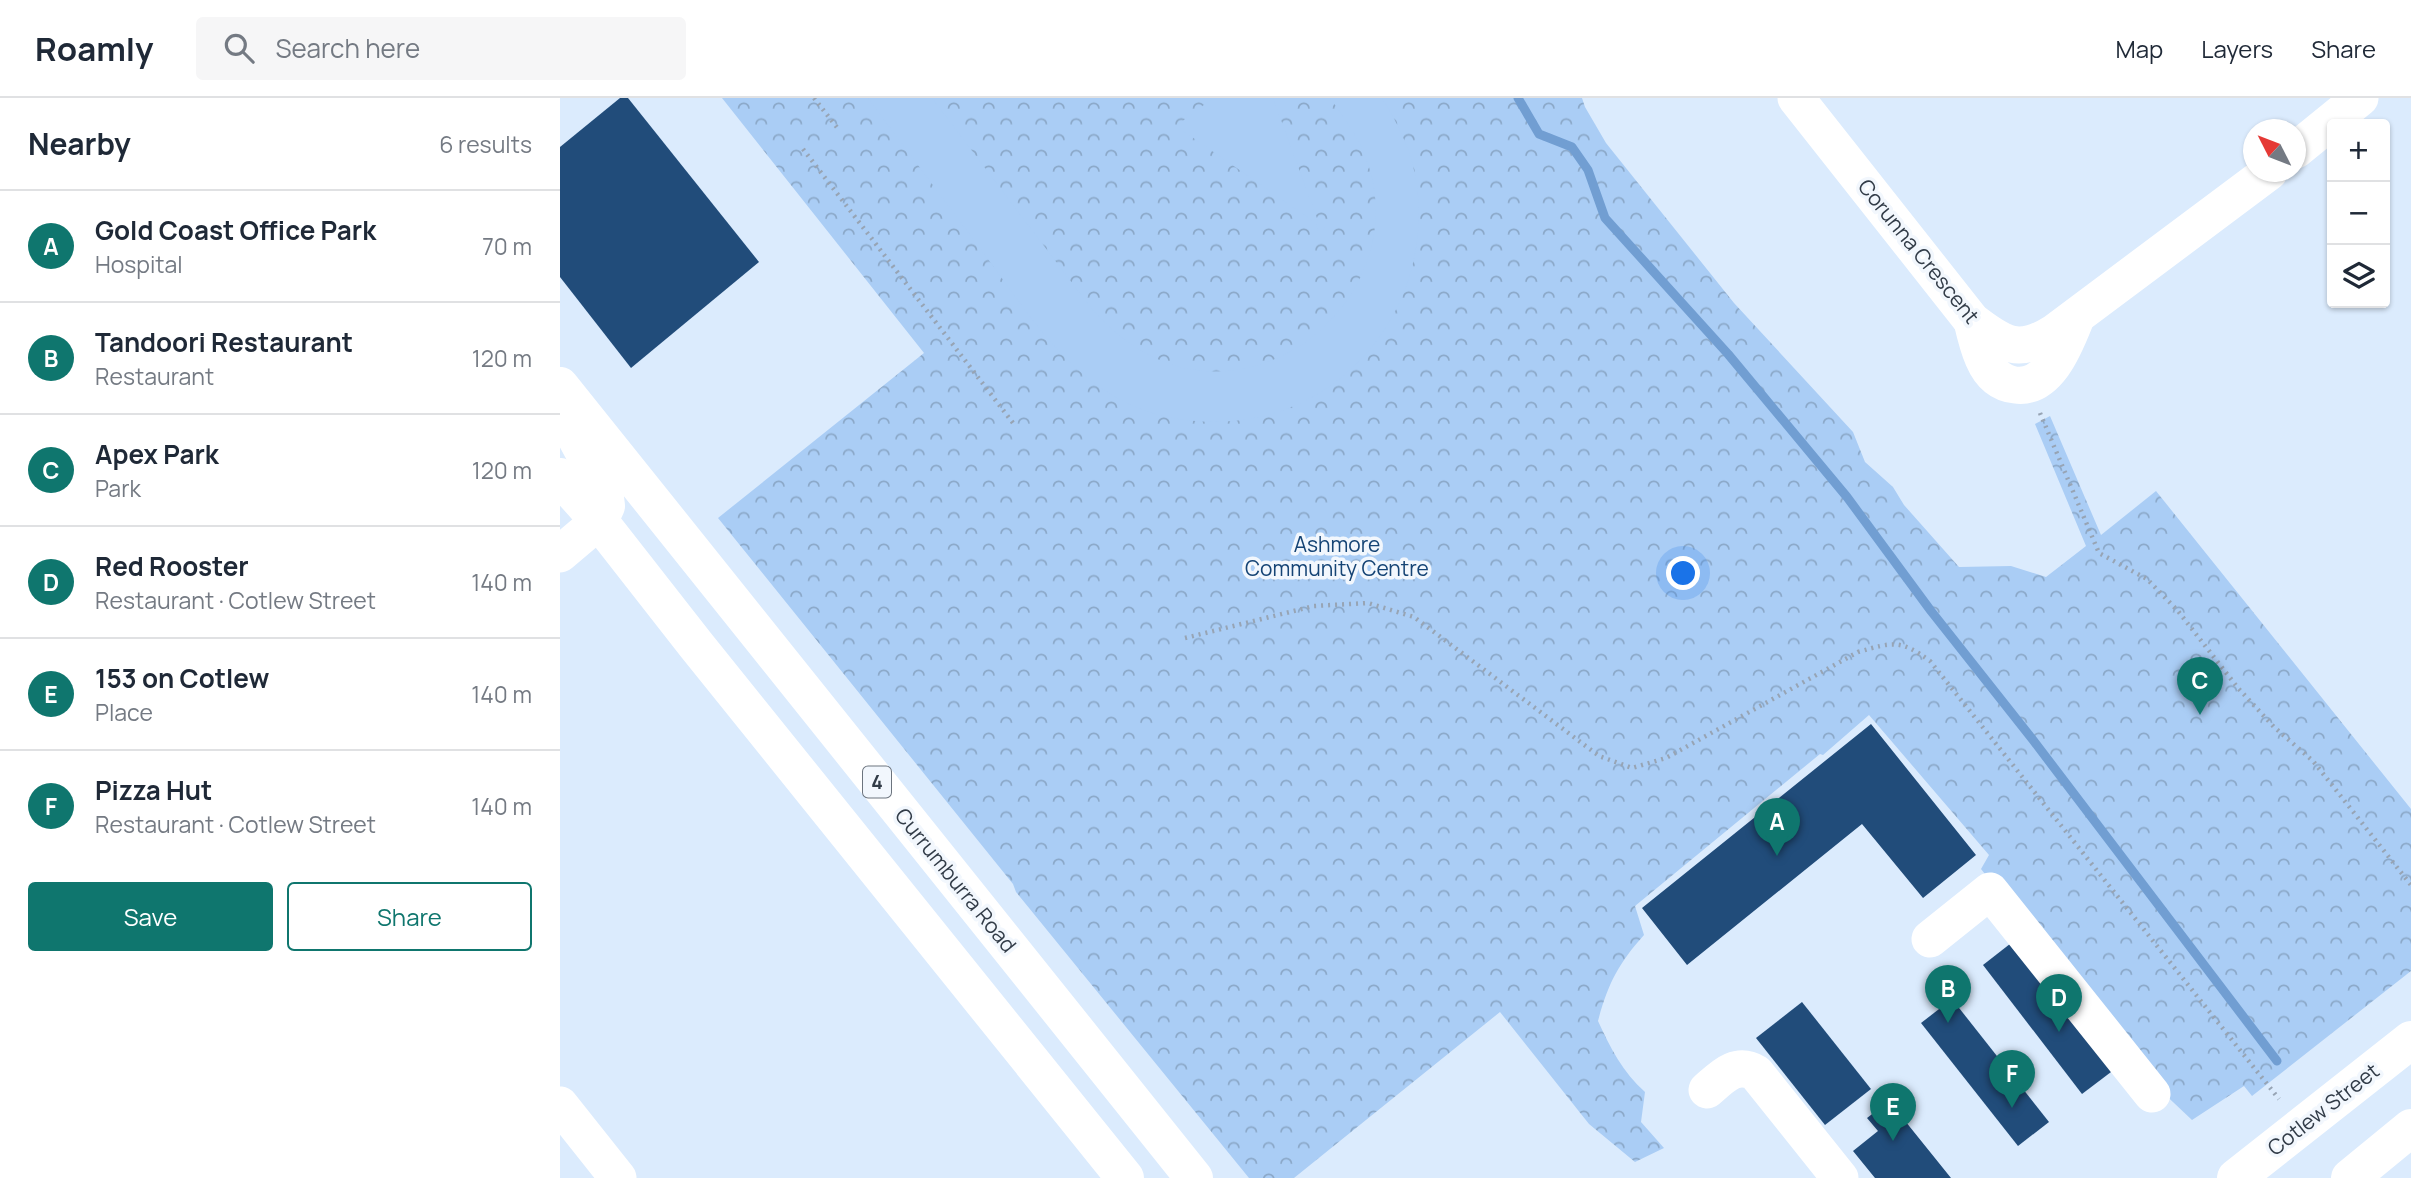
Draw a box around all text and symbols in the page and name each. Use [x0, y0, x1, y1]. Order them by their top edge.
search box [196, 17, 686, 80]
text: Roamly [35, 26, 154, 71]
icon: search [220, 29, 258, 67]
text: Search here [276, 30, 420, 66]
text: Map [2116, 32, 2163, 65]
text: Layers [2201, 32, 2273, 65]
text: Share [2311, 32, 2376, 65]
north arrow [2243, 119, 2306, 182]
map controls [2327, 119, 2390, 308]
button: + [2327, 119, 2390, 182]
text: Nearby [28, 123, 131, 164]
text: 6 results [439, 128, 532, 160]
street label: Corunna Crescent [1852, 173, 1986, 329]
button: − [2327, 182, 2390, 245]
text: Gold Coast Office Park [95, 212, 376, 248]
text: A [43, 230, 59, 262]
text: 70 m [482, 230, 532, 262]
button: layers [2327, 245, 2390, 308]
text: Hospital [95, 248, 183, 280]
text: Tandoori Restaurant [95, 324, 353, 360]
text: B [44, 342, 58, 374]
text: 120 m [472, 342, 532, 374]
text: Restaurant [95, 360, 214, 392]
text: Apex Park [95, 436, 219, 472]
text: C [43, 454, 60, 486]
text: 120 m [472, 454, 532, 486]
text: Park [95, 472, 141, 504]
park label: Ashmore Community Centre [1245, 530, 1429, 582]
text: Red Rooster [95, 548, 249, 584]
your location [1666, 556, 1700, 590]
text: D [43, 566, 59, 598]
text: 140 m [471, 566, 532, 598]
text: Restaurant · Cotlew Street [95, 584, 376, 616]
pin: C [2177, 657, 2223, 715]
text: 153 on Cotlew [95, 660, 269, 696]
text: E [44, 678, 58, 710]
text: 140 m [471, 678, 532, 710]
text: Place [95, 696, 153, 728]
road number: 4 [863, 766, 891, 797]
text: Pizza Hut [95, 772, 212, 808]
text: F [45, 790, 57, 822]
text: 140 m [471, 790, 532, 822]
pin: A [1754, 798, 1800, 856]
street label: Currumburra Road [889, 802, 1023, 958]
text: Restaurant · Cotlew Street [95, 808, 376, 840]
button: Save [28, 882, 273, 951]
button: Share [287, 882, 532, 951]
pin: B [1925, 965, 1971, 1023]
pin: D [2036, 974, 2082, 1032]
pin: F [1989, 1050, 2035, 1108]
street label: Cotlew Street [2261, 1057, 2385, 1161]
pin: E [1870, 1083, 1916, 1141]

